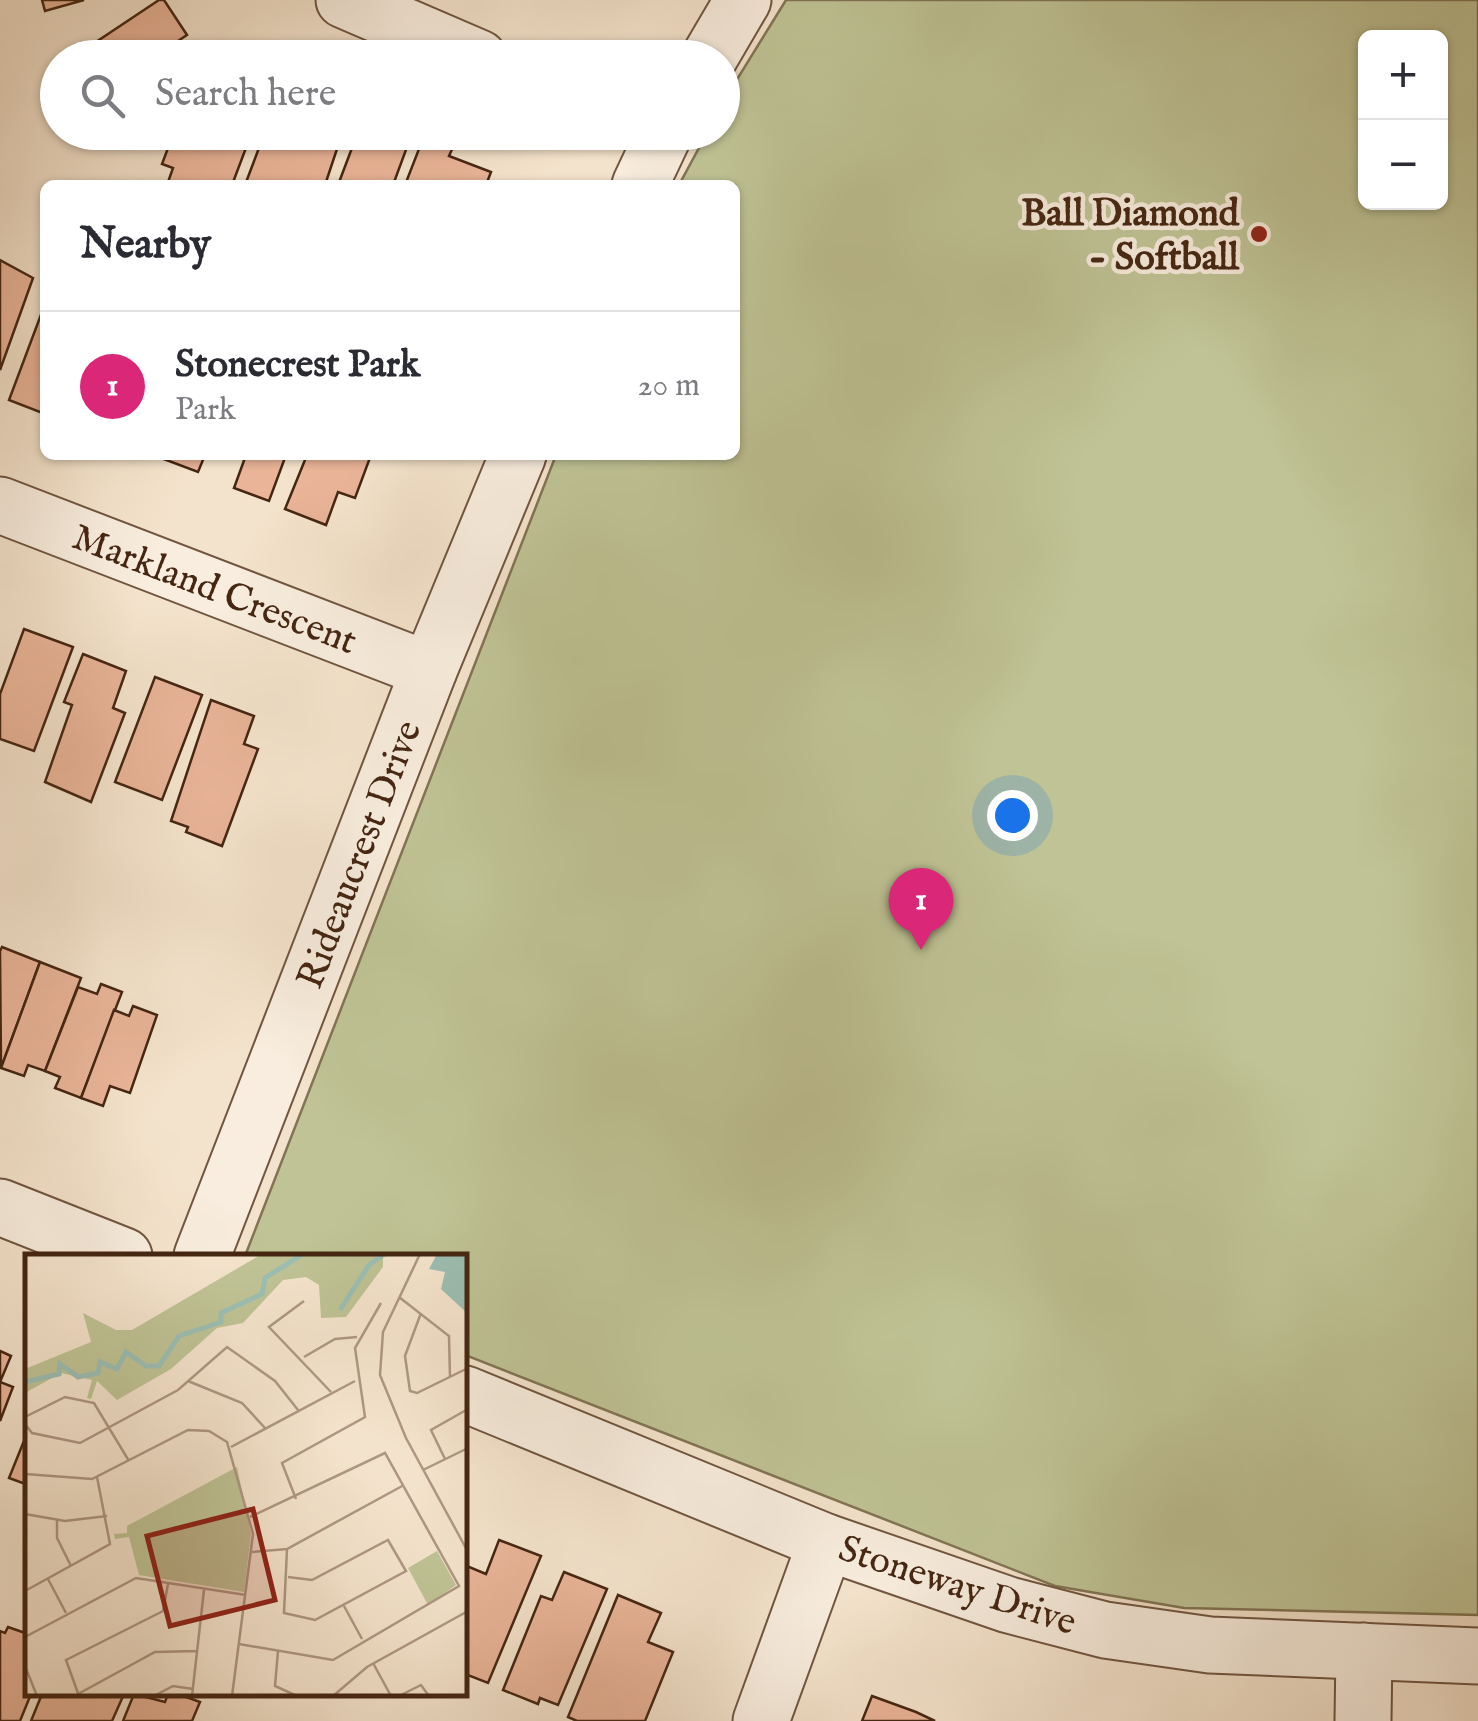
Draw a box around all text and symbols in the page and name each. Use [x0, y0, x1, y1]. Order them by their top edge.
map controls [1358, 30, 1448, 210]
button: + [1358, 30, 1448, 120]
search box [40, 40, 740, 150]
icon: search [75, 68, 130, 123]
text: Search here [155, 71, 336, 119]
button: − [1358, 120, 1448, 210]
place label: Ball Diamond - Softball [1021, 191, 1240, 283]
text: Nearby [80, 219, 211, 272]
marker: Ball Diamond - Softball [1248, 223, 1270, 245]
text: Stonecrest Park [175, 342, 420, 390]
text: 1 [107, 366, 118, 407]
text: 20 m [638, 366, 700, 407]
text: Park [175, 390, 236, 431]
street label: Markland Crescent [65, 515, 363, 667]
street label: Rideaucrest Drive [288, 714, 434, 996]
your location [987, 790, 1038, 841]
pin: 1 [888, 868, 954, 950]
inset map [25, 1254, 468, 1696]
street label: Stoneway Drive [832, 1526, 1082, 1648]

